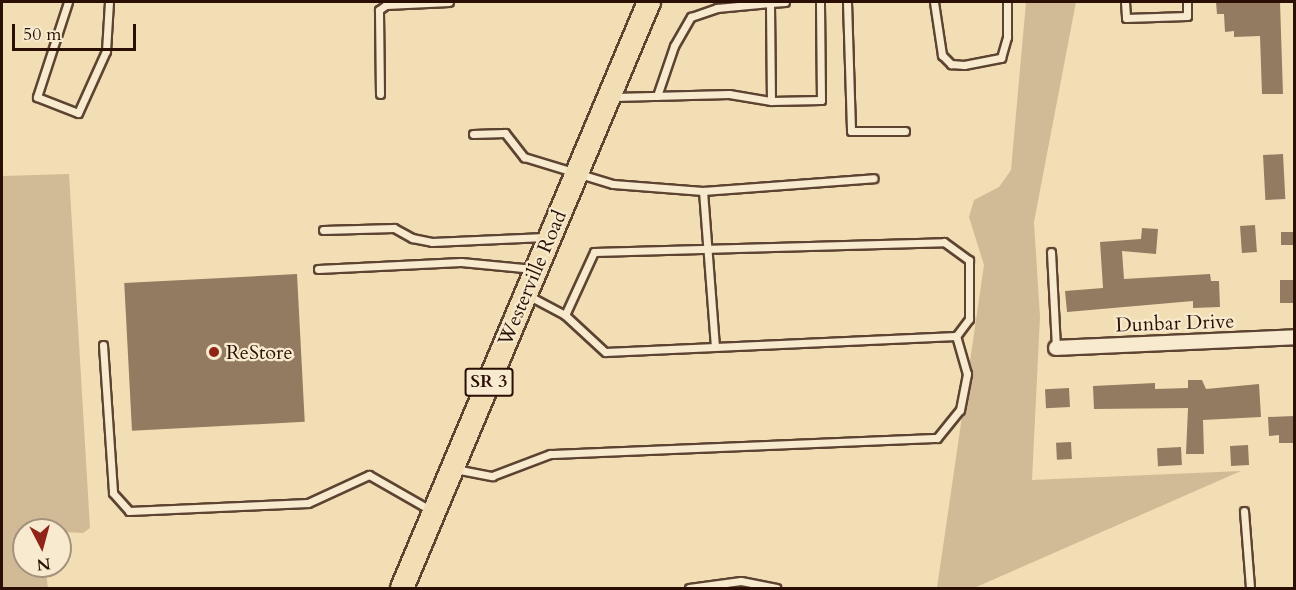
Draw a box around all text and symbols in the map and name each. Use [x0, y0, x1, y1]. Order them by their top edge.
scale bar [15, 12, 140, 50]
text: 50 m [23, 22, 62, 47]
street label: Westerville Road [493, 207, 571, 349]
street label: Dunbar Drive [1115, 309, 1235, 337]
place label: ReStore [226, 340, 292, 364]
marker: ReStore [207, 345, 221, 359]
road number: SR 3 [464, 367, 514, 397]
north arrow [12, 518, 72, 578]
text: N [36, 552, 52, 576]

